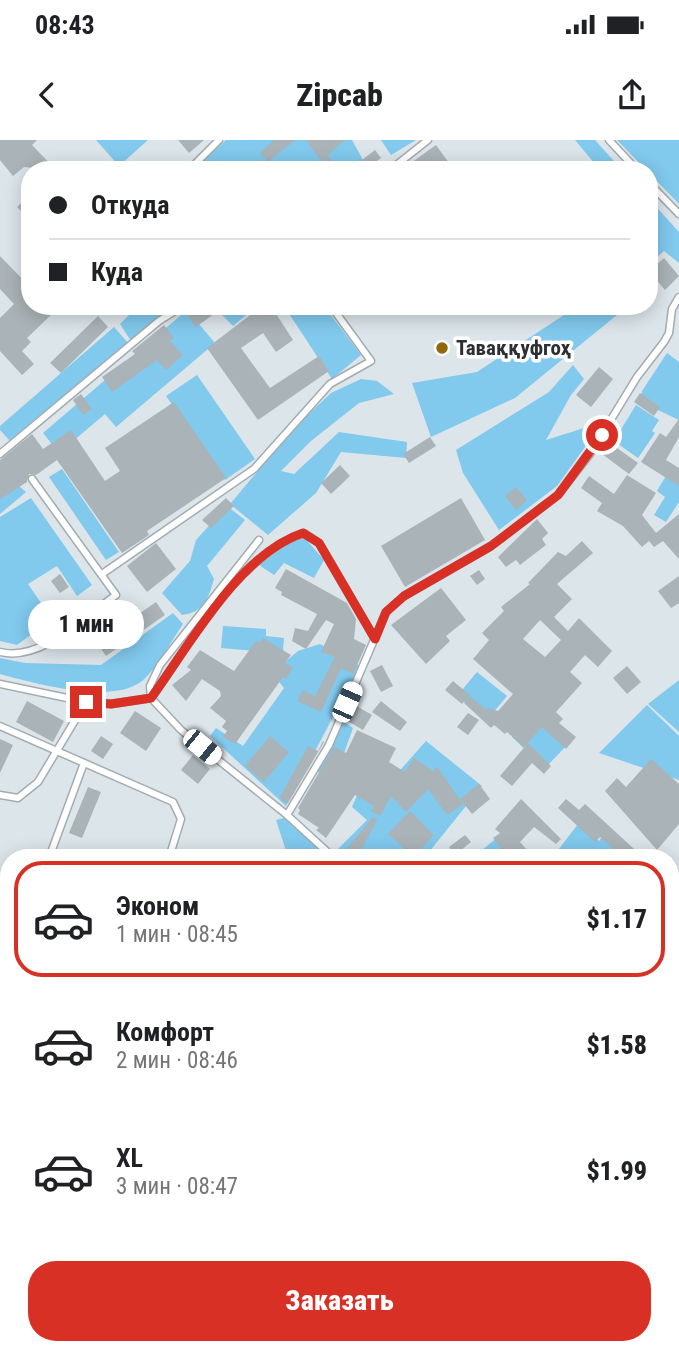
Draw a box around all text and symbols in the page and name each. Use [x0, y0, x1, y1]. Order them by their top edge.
text: 08:43 [35, 10, 95, 40]
icon: back [28, 76, 66, 114]
text: Zipcab [296, 76, 383, 114]
icon: share [613, 76, 651, 114]
text: Откуда [91, 190, 169, 220]
text: Куда [91, 257, 143, 287]
place label: Таваққуфгоҳ [456, 336, 571, 360]
marker: Таваққуфгоҳ [434, 340, 450, 356]
route start [586, 419, 618, 451]
callout: 1 мин [28, 601, 144, 650]
text: 1 мин [58, 611, 114, 638]
car [329, 679, 366, 725]
route end [70, 686, 102, 718]
car [180, 726, 225, 768]
icon: car [32, 888, 95, 951]
text: Эконом [116, 891, 199, 921]
text: $1.17 [586, 904, 647, 934]
text: 1 мин · 08:45 [116, 921, 238, 948]
icon: car [32, 1014, 95, 1077]
text: Комфорт [116, 1017, 214, 1047]
text: $1.58 [586, 1030, 647, 1060]
text: 2 мин · 08:46 [116, 1047, 238, 1074]
icon: car [32, 1140, 95, 1203]
text: XL [116, 1143, 143, 1173]
text: $1.99 [586, 1156, 647, 1186]
text: 3 мин · 08:47 [116, 1173, 238, 1200]
button: Заказать [28, 1261, 651, 1341]

